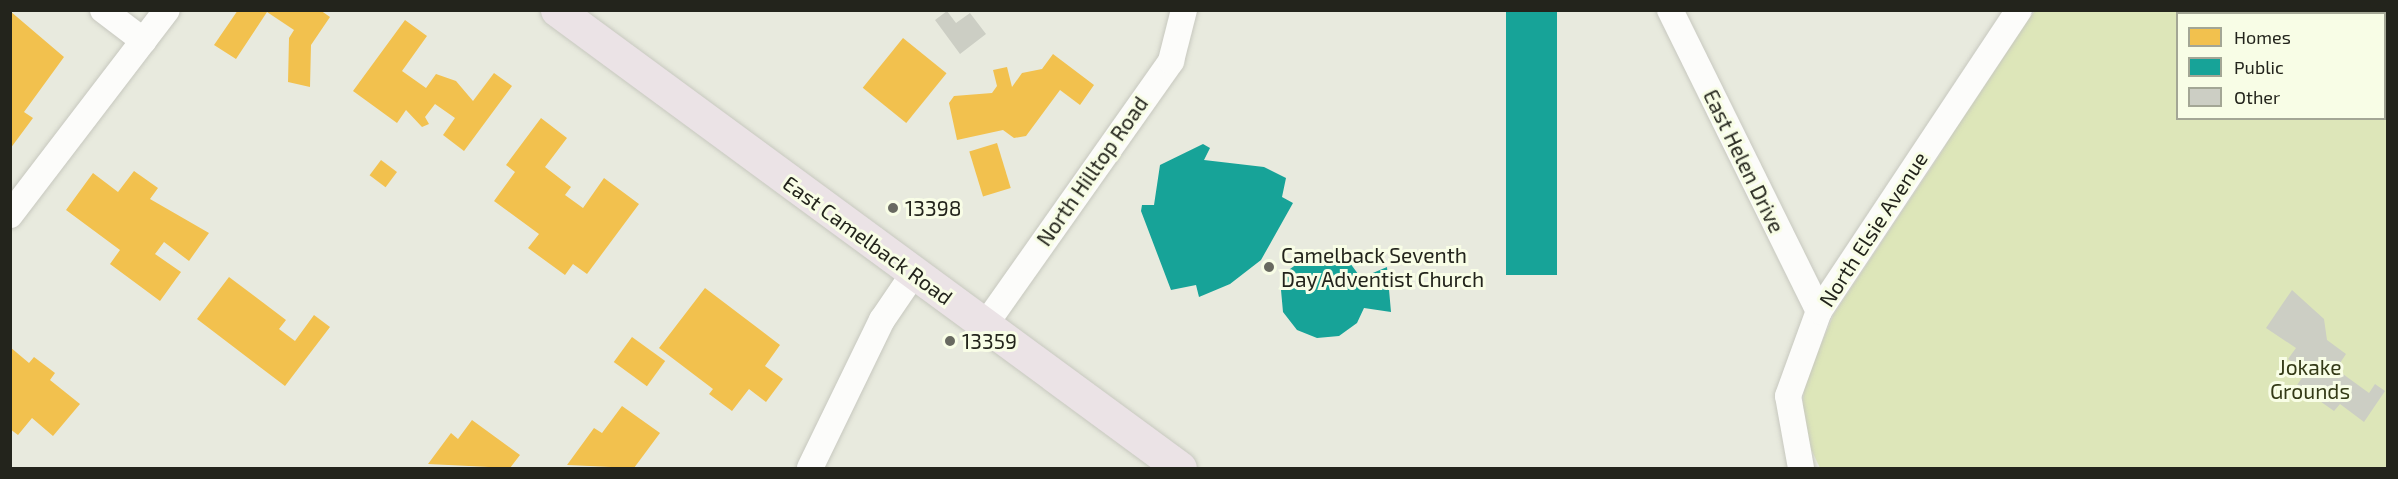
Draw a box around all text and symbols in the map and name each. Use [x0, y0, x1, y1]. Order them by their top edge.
legend [2176, 12, 2386, 120]
text: Homes [2234, 26, 2291, 48]
text: Public [2234, 56, 2284, 78]
street label: East Helen Drive [1698, 85, 1790, 237]
text: Other [2234, 86, 2280, 108]
street label: North Hilltop Road [1031, 91, 1153, 251]
street label: North Elsie Avenue [1813, 147, 1933, 311]
street label: East Camelback Road [778, 170, 958, 310]
place label: 13398 [905, 195, 961, 221]
marker: 13398 [886, 201, 900, 215]
place label: Camelback Seventh Day Adventist Church [1281, 242, 1485, 292]
marker: Camelback Seventh Day Adventist Church [1262, 260, 1276, 274]
place label: 13359 [962, 328, 1017, 354]
marker: 13359 [943, 334, 957, 348]
park label: Jokake Grounds [2270, 354, 2350, 404]

